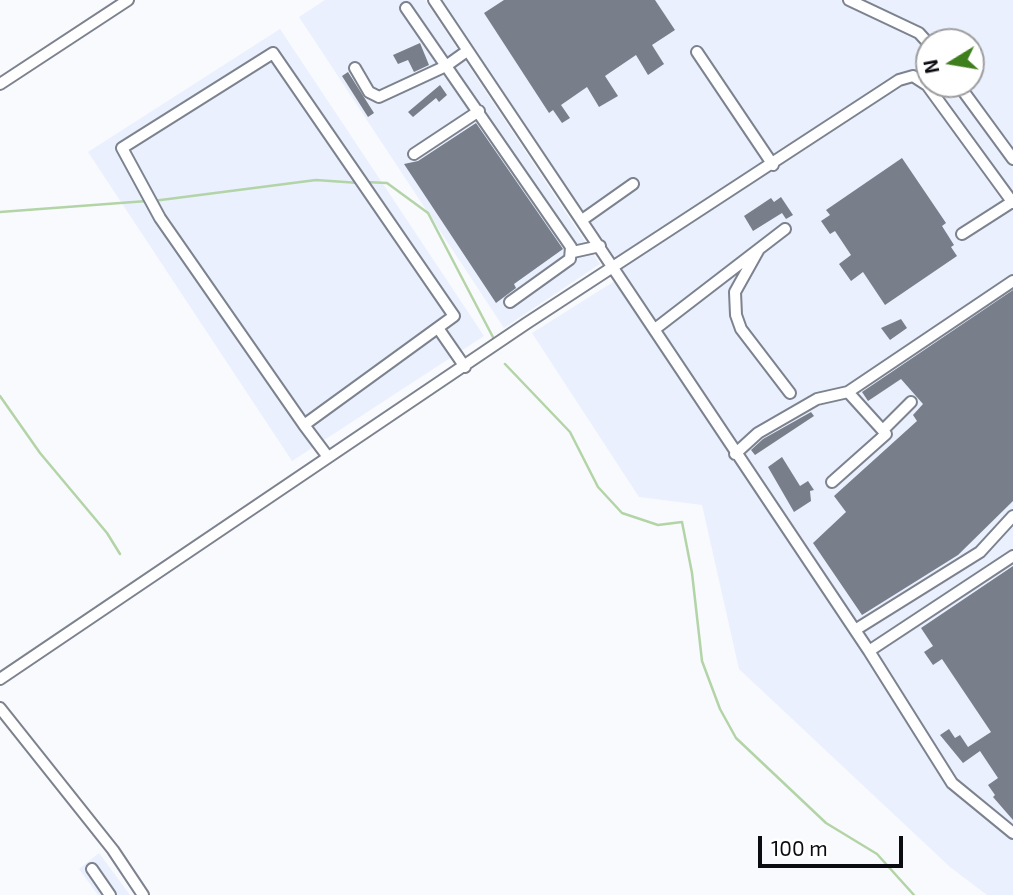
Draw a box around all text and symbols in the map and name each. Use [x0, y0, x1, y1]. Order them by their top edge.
north arrow [915, 28, 985, 98]
text: N [918, 58, 943, 76]
scale bar [761, 822, 906, 866]
text: 100 m [771, 835, 828, 860]

